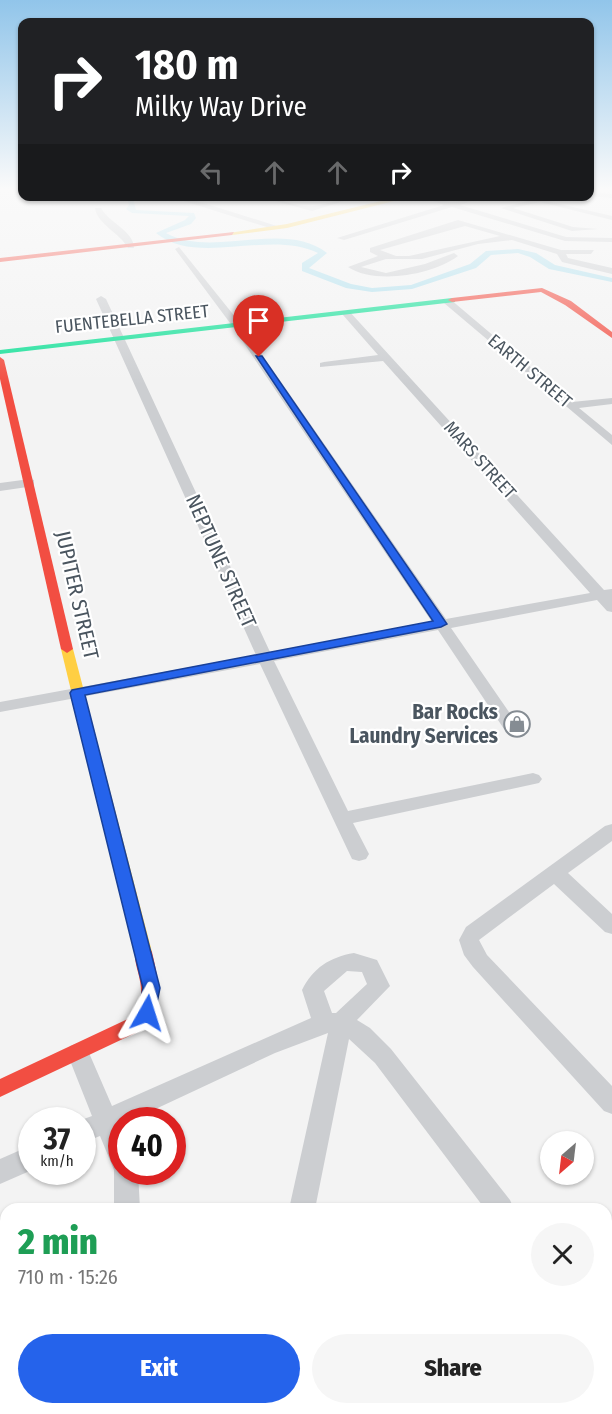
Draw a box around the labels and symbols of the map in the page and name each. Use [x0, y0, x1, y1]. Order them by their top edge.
pin [233, 295, 284, 357]
street label: FUENTEBELLA STREET [54, 300, 211, 338]
street label: EARTH STREET [484, 330, 577, 413]
street label: MARS STREET [439, 417, 521, 504]
street label: NEPTUNE STREET [180, 490, 262, 632]
street label: JUPITER STREET [50, 528, 104, 662]
place label: Bar Rocks Laundry Services [349, 699, 498, 749]
shop icon: Bar Rocks Laundry Services [502, 709, 532, 739]
position arrow [115, 981, 179, 1045]
speed limit sign: 40 [108, 1107, 186, 1185]
north arrow [540, 1131, 594, 1185]

